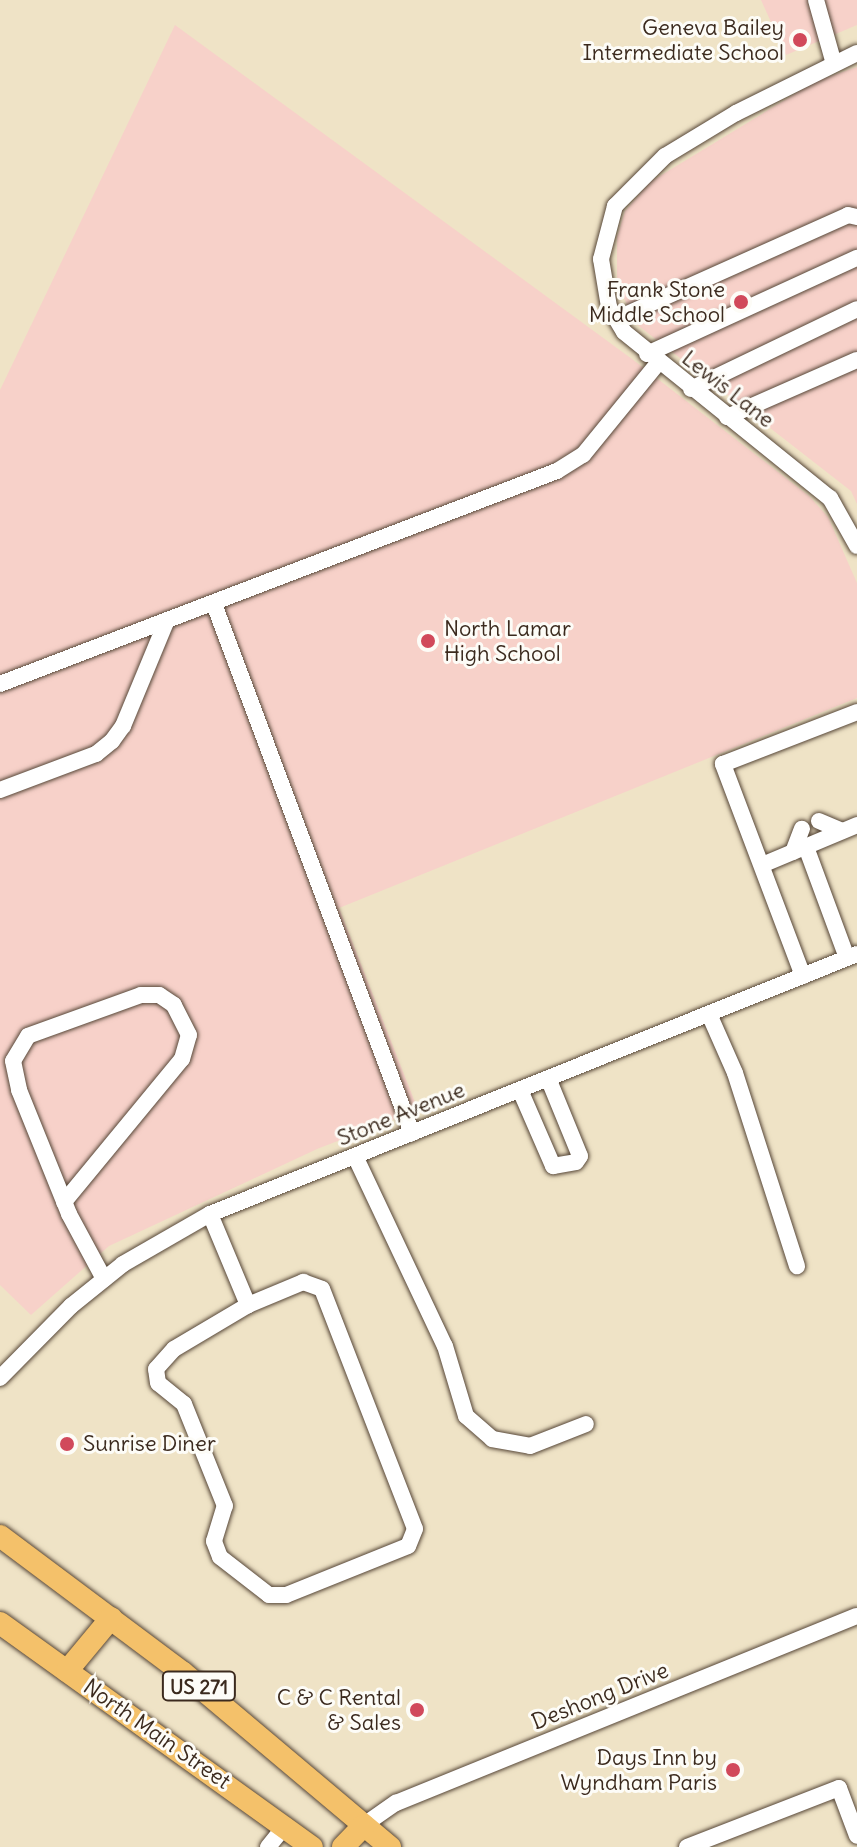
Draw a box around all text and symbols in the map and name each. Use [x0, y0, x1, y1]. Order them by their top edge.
place label: Geneva Bailey Intermediate School [582, 14, 784, 66]
marker: Geneva Bailey Intermediate School [791, 31, 809, 49]
place label: Frank Stone Middle School [589, 276, 725, 328]
marker: Frank Stone Middle School [732, 293, 750, 311]
street label: Lewis Lane [677, 345, 779, 433]
place label: North Lamar High School [444, 615, 571, 666]
marker: North Lamar High School [419, 632, 437, 650]
street label: Stone Avenue [333, 1076, 469, 1152]
place label: Sunrise Diner [83, 1431, 216, 1457]
marker: Sunrise Diner [58, 1435, 76, 1453]
street label: Deshong Drive [528, 1657, 672, 1735]
road number: US 271 [161, 1670, 237, 1702]
street label: North Main Street [78, 1673, 236, 1795]
place label: C & C Rental & Sales [277, 1684, 401, 1736]
marker: C & C Rental & Sales [408, 1701, 426, 1719]
place label: Days Inn by Wyndham Paris [560, 1744, 717, 1796]
marker: Days Inn by Wyndham Paris [724, 1761, 742, 1779]

